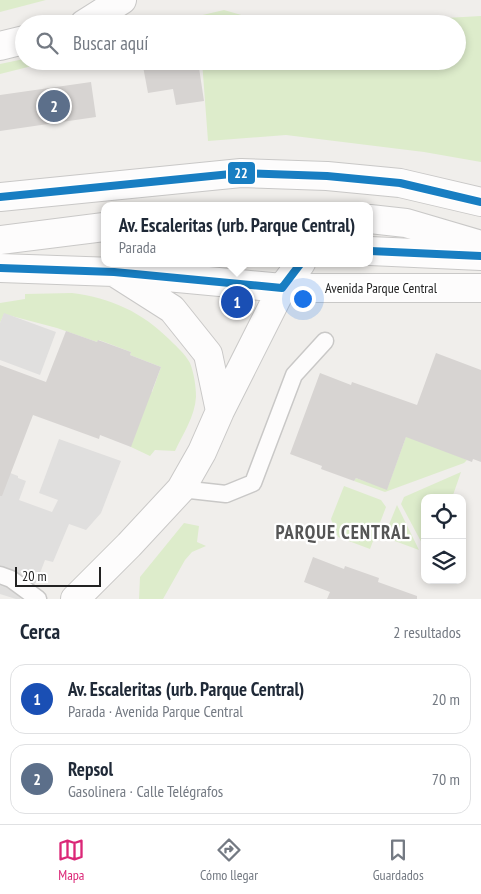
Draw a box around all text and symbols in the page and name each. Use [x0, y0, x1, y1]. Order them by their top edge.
search box [15, 15, 466, 70]
icon: search [33, 29, 61, 57]
text: Buscar aquí [73, 31, 148, 55]
pin: 2 [38, 87, 70, 125]
line badge: 22 [227, 161, 256, 185]
text: 22 [234, 164, 248, 182]
popup [101, 202, 373, 267]
text: Av. Escaleritas (urb. Parque Central) [119, 213, 355, 237]
text: Parada [119, 237, 156, 257]
street label: Avenida Parque Central [325, 279, 438, 297]
pin: 1 [221, 283, 253, 321]
your location [290, 286, 316, 312]
map controls [421, 494, 466, 584]
button: locate [421, 494, 466, 539]
district label: PARQUE CENTRAL [275, 520, 411, 544]
button: layers [421, 539, 466, 584]
scale bar [15, 564, 101, 587]
text: 20 m [22, 567, 47, 585]
text: Cerca [20, 618, 60, 645]
text: 2 resultados [393, 622, 461, 642]
text: Av. Escaleritas (urb. Parque Central) [68, 677, 304, 701]
text: 1 [33, 689, 41, 709]
text: 20 m [432, 689, 460, 709]
text: Parada · Avenida Parque Central [68, 701, 243, 721]
text: Repsol [68, 757, 113, 781]
text: 2 [33, 769, 41, 789]
text: 70 m [432, 769, 460, 789]
text: Gasolinera · Calle Telégrafos [68, 781, 223, 801]
tab: Mapa [57, 836, 85, 884]
tab: Cómo llegar [200, 836, 258, 884]
tab: Guardados [373, 836, 424, 884]

